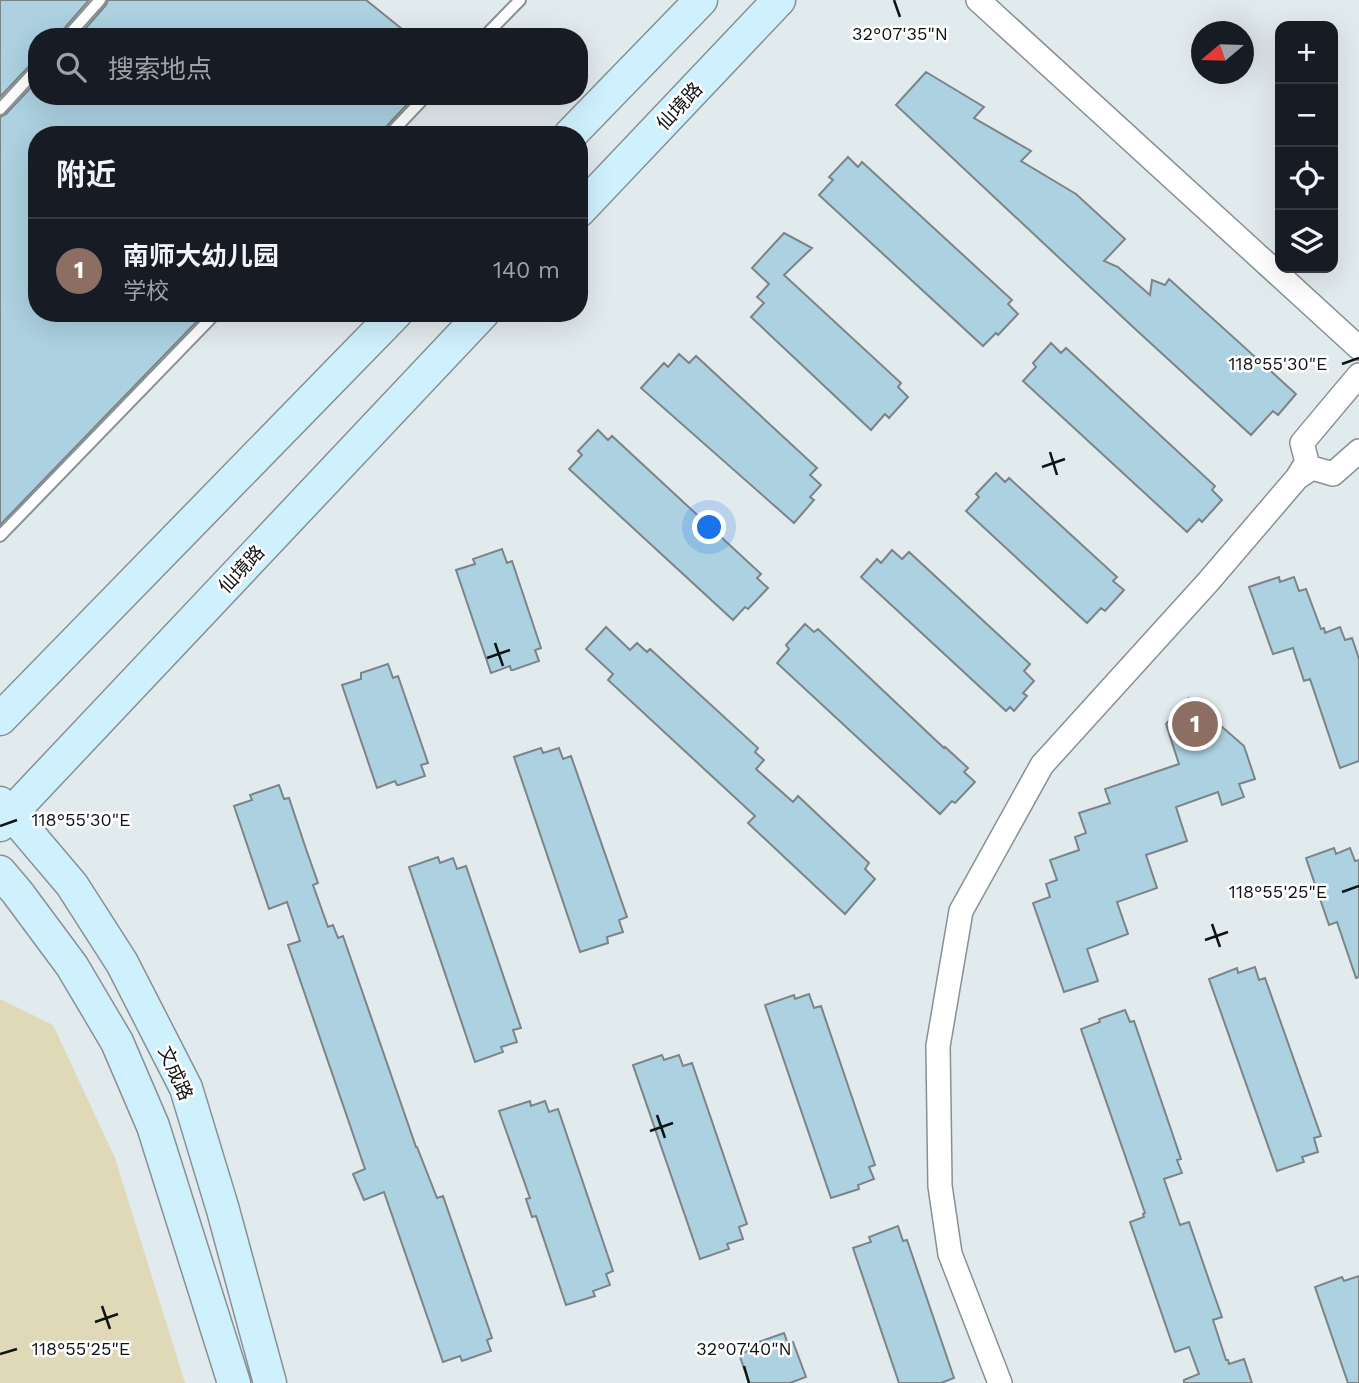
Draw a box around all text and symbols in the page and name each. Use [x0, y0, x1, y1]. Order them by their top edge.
north arrow [1191, 21, 1254, 84]
map controls [1275, 21, 1338, 273]
button: + [1275, 21, 1338, 84]
text: 32°07'35"N [852, 23, 948, 44]
search box [28, 28, 588, 105]
icon: search [52, 48, 90, 86]
text: 搜索地点 [108, 54, 212, 84]
street label: 仙境路 [652, 78, 707, 135]
button: − [1275, 84, 1338, 147]
button: locate [1275, 147, 1338, 210]
text: 附近 [56, 157, 116, 192]
button: layers [1275, 210, 1338, 273]
text: 南师大幼儿园 [123, 241, 279, 271]
text: 1 [74, 257, 84, 284]
text: 140 m [493, 257, 560, 284]
text: 学校 [123, 278, 169, 305]
text: 118°55'30"E [1229, 353, 1328, 374]
your location [692, 510, 726, 544]
street label: 仙境路 [214, 541, 269, 598]
pin: 1 [1172, 698, 1218, 750]
text: 118°55'30"E [32, 809, 131, 830]
text: 118°55'25"E [1229, 881, 1327, 902]
street label: 文成路 [153, 1042, 198, 1104]
text: 118°55'25"E [32, 1338, 130, 1359]
text: 32°07'40"N [696, 1338, 792, 1359]

